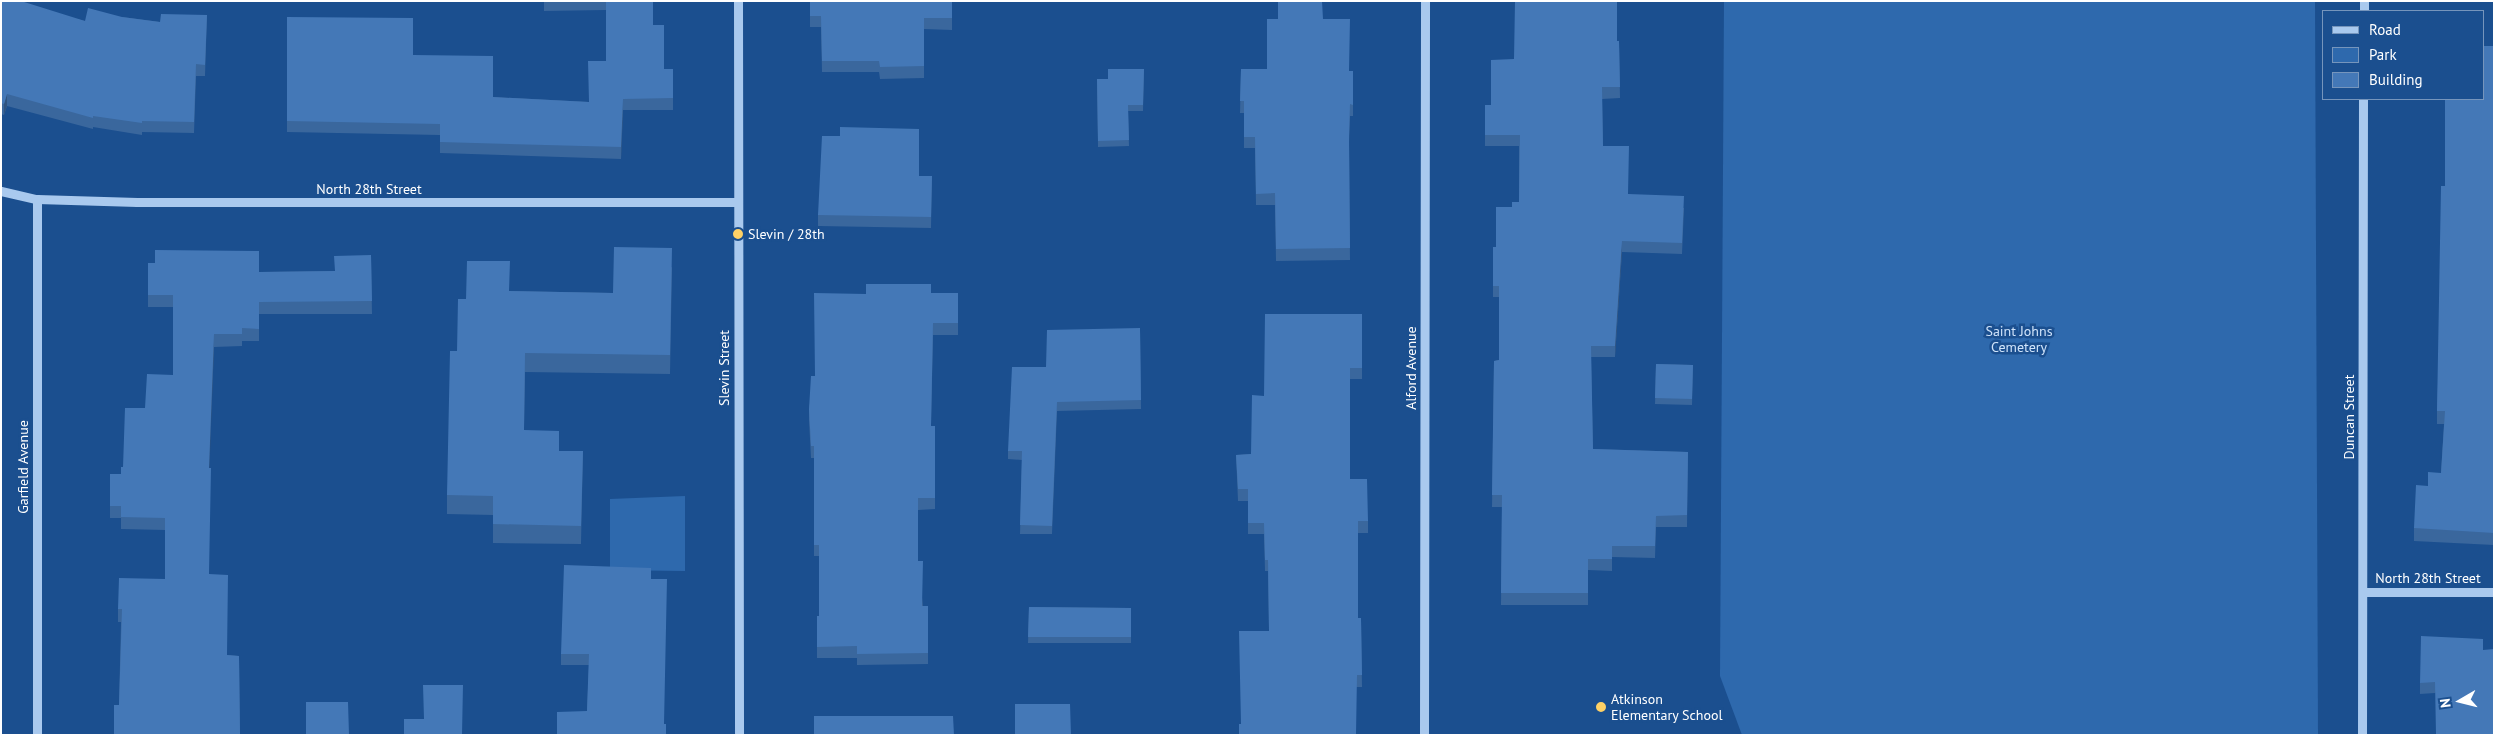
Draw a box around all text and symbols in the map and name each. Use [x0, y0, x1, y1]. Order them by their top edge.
legend [2322, 10, 2485, 100]
text: Road [2369, 20, 2401, 39]
text: Park [2369, 45, 2397, 64]
text: Building [2369, 70, 2423, 89]
street label: North 28th Street [316, 181, 422, 197]
place label: Slevin / 28th [748, 226, 825, 242]
marker: Slevin / 28th [732, 228, 744, 240]
park label: Saint Johns Cemetery [1985, 323, 2053, 356]
street label: Alford Avenue [1403, 326, 1419, 410]
street label: Slevin Street [716, 330, 732, 406]
street label: Duncan Street [2341, 375, 2357, 459]
street label: Garfield Avenue [15, 420, 31, 514]
street label: North 28th Street [2375, 570, 2481, 586]
north arrow [2435, 676, 2485, 726]
place label: Atkinson Elementary School [1611, 691, 1723, 724]
text: N [2436, 697, 2455, 709]
marker: Atkinson Elementary School [1595, 701, 1607, 713]

